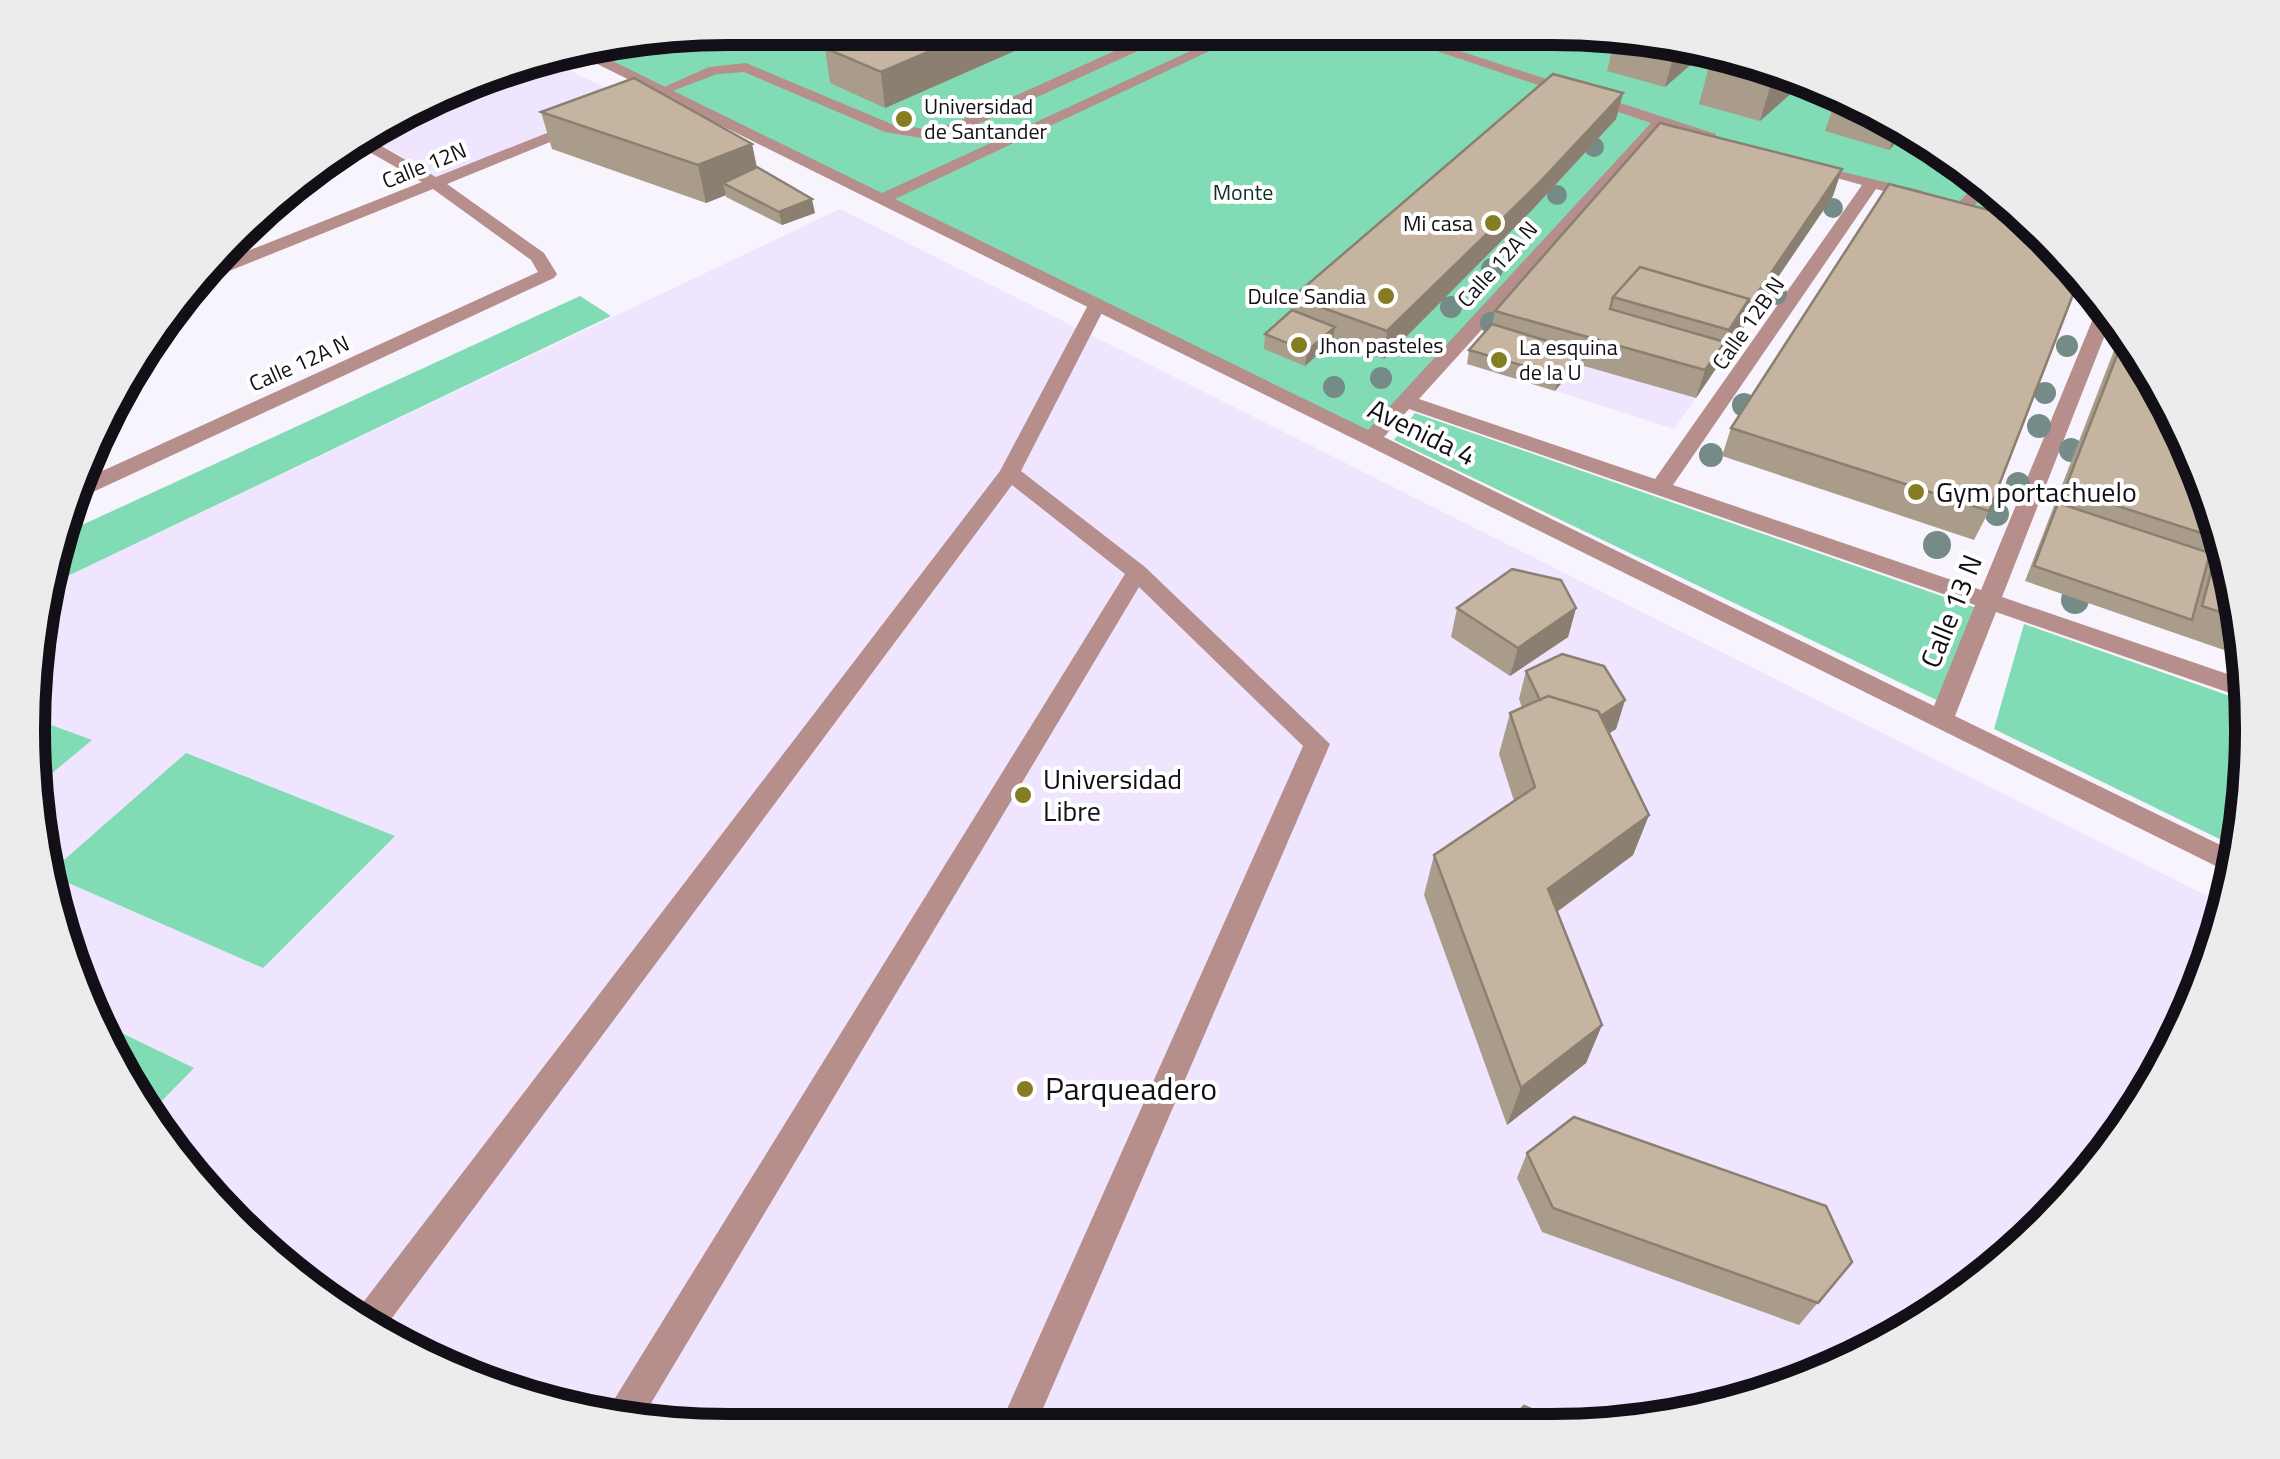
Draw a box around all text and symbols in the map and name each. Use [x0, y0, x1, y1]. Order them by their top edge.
place label: Universidad de Santander [924, 89, 1048, 148]
marker: Universidad de Santander [893, 108, 915, 130]
street label: Calle 12N [377, 133, 471, 197]
park label: Monte [1213, 175, 1273, 209]
place label: Mi casa [1403, 206, 1473, 240]
marker: Mi casa [1482, 212, 1504, 234]
street label: Calle 12A N [1449, 213, 1545, 315]
street label: Calle 12B N [1703, 269, 1793, 377]
place label: Dulce Sandia [1247, 279, 1366, 313]
marker: Dulce Sandia [1375, 285, 1397, 307]
street label: Calle 12A N [243, 326, 355, 400]
place label: Jhon pasteles [1319, 328, 1444, 362]
place label: La esquina de la U [1519, 330, 1618, 389]
marker: Jhon pasteles [1288, 334, 1310, 356]
marker: La esquina de la U [1488, 349, 1510, 371]
street label: Avenida 4 [1361, 387, 1484, 476]
place label: Gym portachuelo [1936, 470, 2137, 513]
marker: Gym portachuelo [1905, 481, 1927, 503]
street label: Calle 13 N [1908, 548, 1993, 674]
place label: Universidad Libre [1043, 757, 1182, 832]
marker: Universidad Libre [1012, 784, 1034, 806]
place label: Parqueadero [1045, 1064, 1217, 1112]
marker: Parqueadero [1014, 1078, 1036, 1100]

